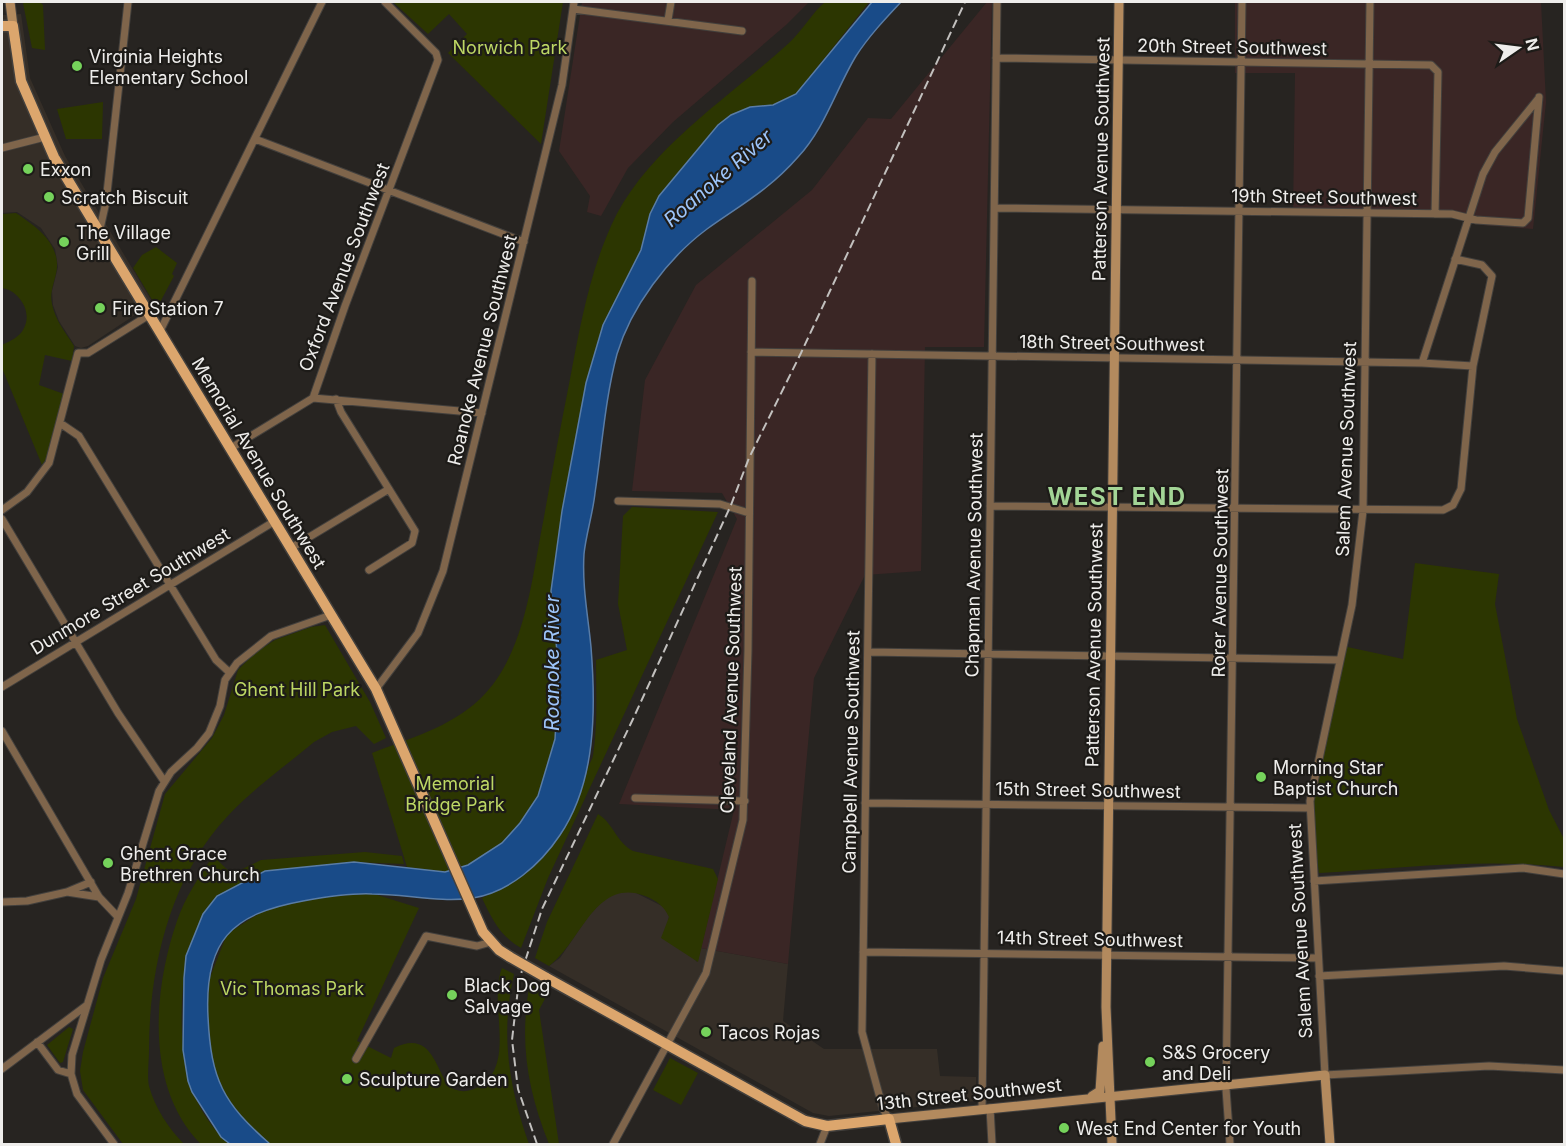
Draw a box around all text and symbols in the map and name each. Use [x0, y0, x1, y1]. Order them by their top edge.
north arrow [1488, 18, 1548, 78]
street label: 20th Street Southwest [1137, 35, 1327, 59]
text: N [1521, 36, 1544, 53]
park label: Norwich Park [453, 37, 568, 58]
street label: Patterson Avenue Southwest [1088, 37, 1114, 281]
place label: Virginia Heights Elementary School [89, 46, 248, 88]
marker: Virginia Heights Elementary School [70, 59, 84, 73]
water label: Roanoke River [659, 124, 778, 232]
place label: Exxon [40, 159, 92, 180]
street label: Oxford Avenue Southwest [295, 160, 394, 374]
marker: Exxon [21, 162, 35, 176]
street label: 19th Street Southwest [1231, 185, 1417, 209]
place label: Scratch Biscuit [61, 187, 188, 208]
marker: Scratch Biscuit [42, 190, 56, 204]
place label: The Village Grill [76, 222, 171, 264]
street label: Roanoke Avenue Southwest [443, 232, 521, 467]
marker: The Village Grill [57, 235, 71, 249]
place label: Fire Station 7 [112, 298, 224, 319]
marker: Fire Station 7 [93, 301, 107, 315]
street label: 18th Street Southwest [1019, 331, 1205, 355]
street label: Salem Avenue Southwest [1332, 341, 1360, 557]
street label: Memorial Avenue Southwest [188, 354, 330, 572]
street label: Chapman Avenue Southwest [961, 432, 987, 677]
street label: Rorer Avenue Southwest [1208, 468, 1232, 678]
district label: WEST END [1047, 482, 1187, 511]
street label: Dunmore Street Southwest [27, 523, 233, 659]
street label: Patterson Avenue Southwest [1081, 523, 1107, 767]
street label: Cleveland Avenue Southwest [716, 566, 746, 814]
water label: Roanoke River [540, 595, 564, 731]
street label: Campbell Avenue Southwest [838, 630, 864, 874]
park label: Ghent Hill Park [234, 679, 360, 700]
place label: Morning Star Baptist Church [1273, 757, 1398, 799]
marker: Morning Star Baptist Church [1254, 770, 1268, 784]
park label: Memorial Bridge Park [405, 773, 505, 815]
street label: 15th Street Southwest [995, 778, 1181, 802]
street label: Salem Avenue Southwest [1284, 823, 1316, 1039]
place label: Ghent Grace Brethren Church [120, 843, 260, 885]
marker: Ghent Grace Brethren Church [101, 856, 115, 870]
street label: 14th Street Southwest [997, 927, 1183, 951]
place label: Black Dog Salvage [464, 975, 550, 1017]
park label: Vic Thomas Park [220, 978, 364, 999]
marker: Black Dog Salvage [445, 988, 459, 1002]
place label: Tacos Rojas [718, 1022, 820, 1043]
marker: Tacos Rojas [699, 1025, 713, 1039]
place label: S&S Grocery and Deli [1162, 1042, 1270, 1084]
marker: S&S Grocery and Deli [1143, 1055, 1157, 1069]
place label: Sculpture Garden [359, 1069, 508, 1090]
marker: Sculpture Garden [340, 1072, 354, 1086]
street label: 13th Street Southwest [876, 1074, 1063, 1114]
place label: West End Center for Youth [1076, 1118, 1301, 1139]
marker: West End Center for Youth [1057, 1121, 1071, 1135]

